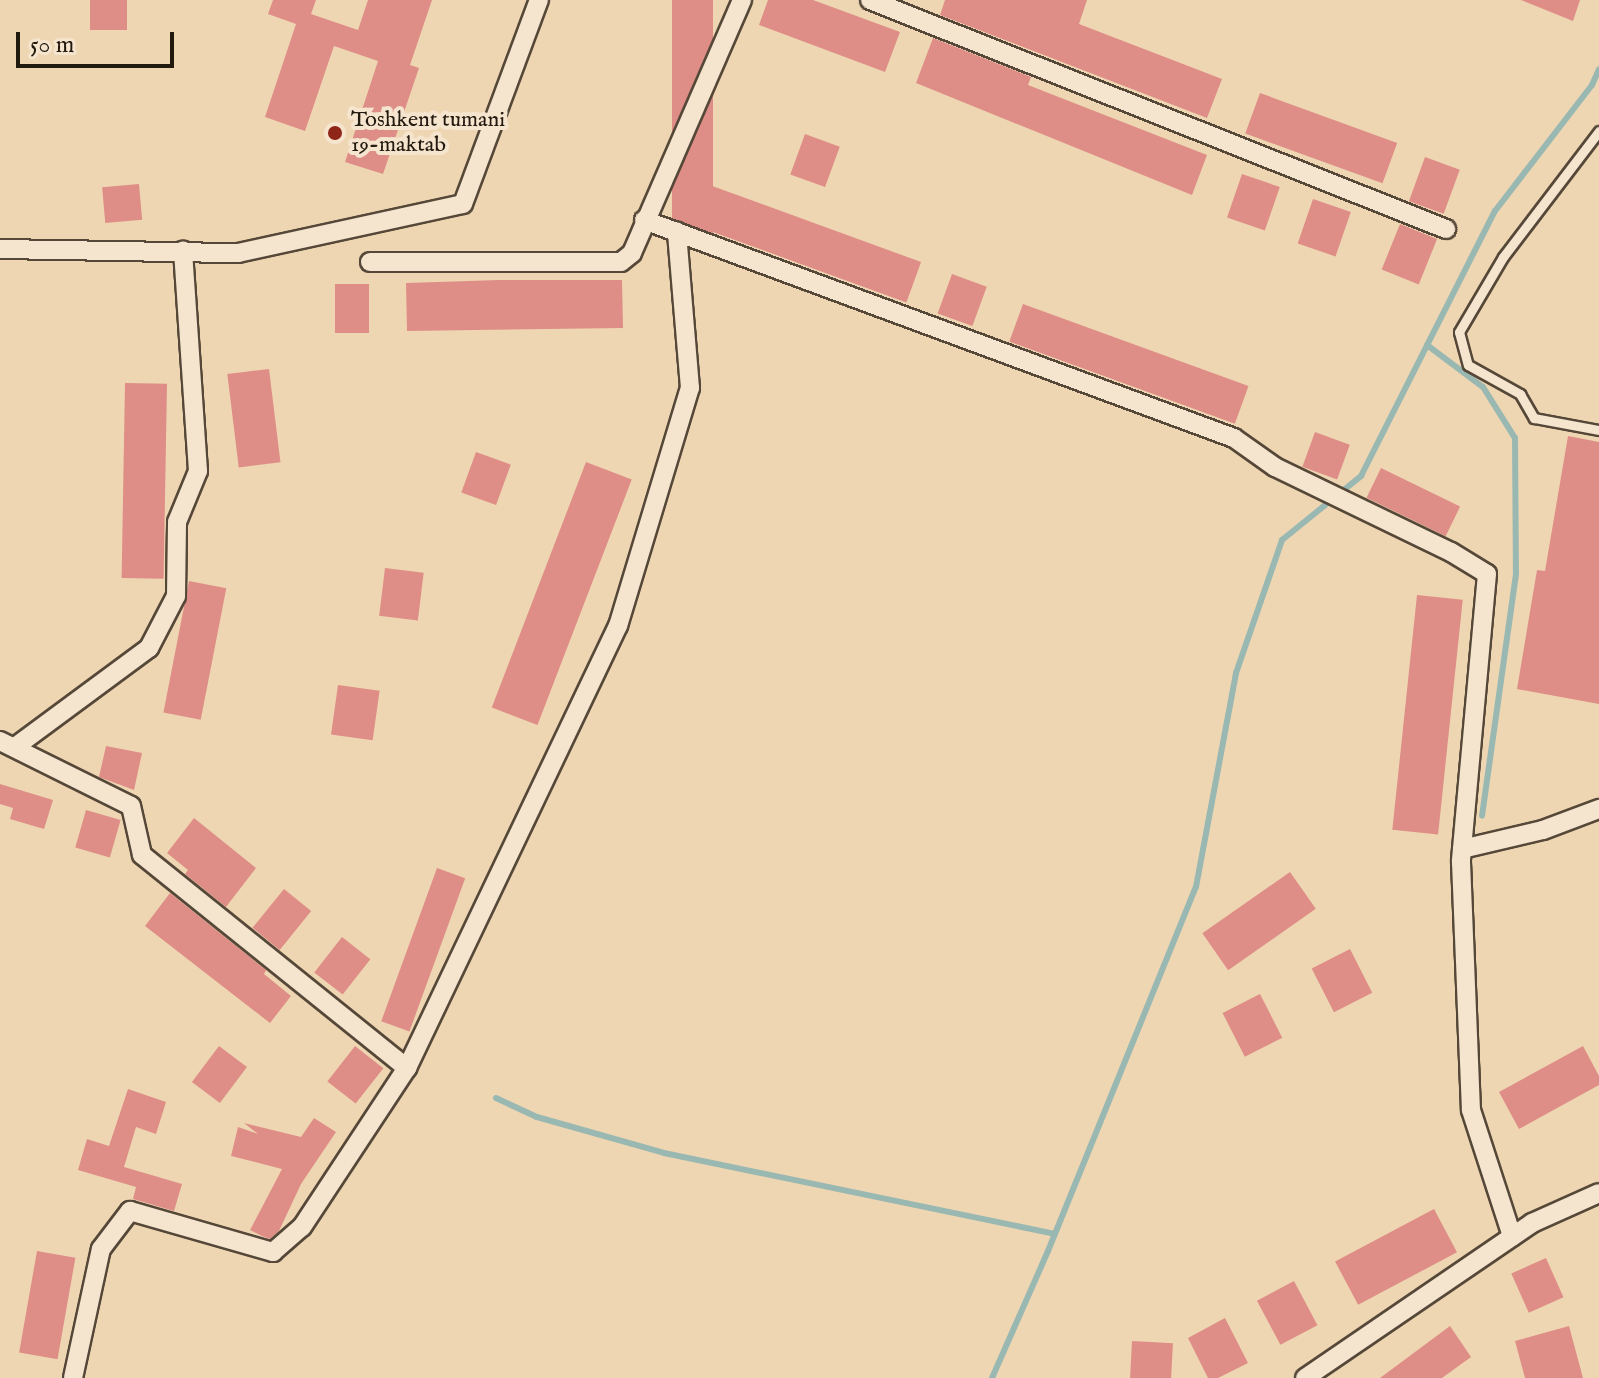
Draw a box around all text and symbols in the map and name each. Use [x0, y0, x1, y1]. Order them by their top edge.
scale bar [20, 16, 178, 66]
text: 50 m [30, 30, 74, 61]
place label: Toshkent tumani 19-maktab [351, 107, 505, 158]
marker: Toshkent tumani 19-maktab [326, 124, 344, 142]

